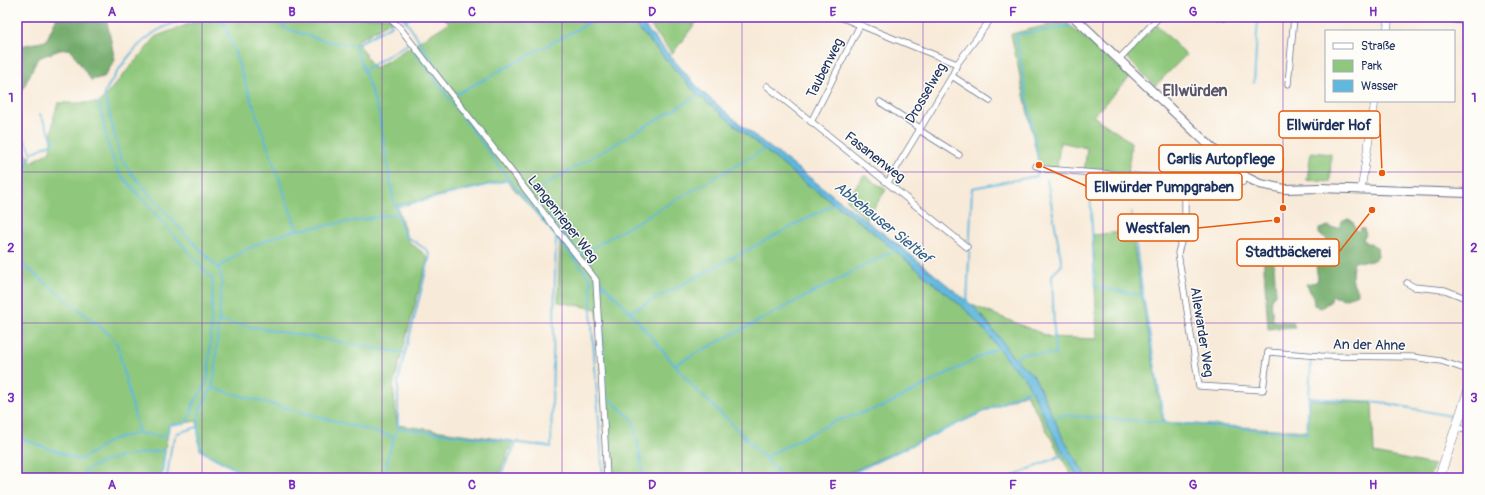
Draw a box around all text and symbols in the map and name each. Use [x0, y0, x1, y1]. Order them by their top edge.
text: A [108, 4, 117, 20]
text: B [288, 4, 296, 20]
text: C [468, 4, 476, 20]
text: D [648, 4, 656, 20]
text: E [830, 4, 837, 20]
text: F [1009, 4, 1017, 20]
text: G [1189, 4, 1198, 20]
text: H [1369, 4, 1377, 20]
legend [1325, 30, 1455, 102]
street label: Taubenweg [803, 35, 847, 101]
text: Straße [1361, 39, 1395, 54]
text: Park [1361, 59, 1382, 74]
street label: Drosselweg [902, 60, 950, 126]
text: Wasser [1361, 79, 1398, 94]
district label: Ellwürden [1162, 81, 1228, 101]
text: 1 [8, 90, 14, 106]
text: 1 [1471, 90, 1477, 106]
callout: Ellwürder Hof [1279, 111, 1380, 138]
text: Ellwürder Hof [1286, 116, 1372, 135]
street label: Fasanenweg [841, 128, 909, 186]
callout: Carlis Autopflege [1159, 145, 1283, 172]
text: Carlis Autopflege [1167, 150, 1275, 169]
street label: Langenrieper Weg [524, 172, 602, 266]
callout: Ellwürder Pumpgraben [1086, 173, 1242, 200]
water label: Abbehauser Sieltief [830, 178, 938, 270]
text: Ellwürder Pumpgraben [1094, 178, 1235, 197]
callout: Westfalen [1118, 214, 1198, 241]
text: Westfalen [1126, 219, 1191, 238]
callout: Stadtbäckerei [1237, 239, 1339, 266]
text: 2 [7, 240, 15, 256]
text: 2 [1470, 240, 1478, 256]
text: Stadtbäckerei [1245, 243, 1331, 262]
street label: Allewarder Weg [1186, 286, 1218, 378]
street label: An der Ahne [1333, 336, 1405, 354]
text: 3 [7, 390, 15, 406]
text: 3 [1470, 390, 1478, 406]
text: A [108, 477, 117, 493]
text: B [288, 477, 296, 493]
text: C [468, 477, 476, 493]
text: D [648, 477, 656, 493]
text: E [830, 477, 837, 493]
text: F [1009, 477, 1017, 493]
text: G [1189, 477, 1198, 493]
text: H [1369, 477, 1377, 493]

